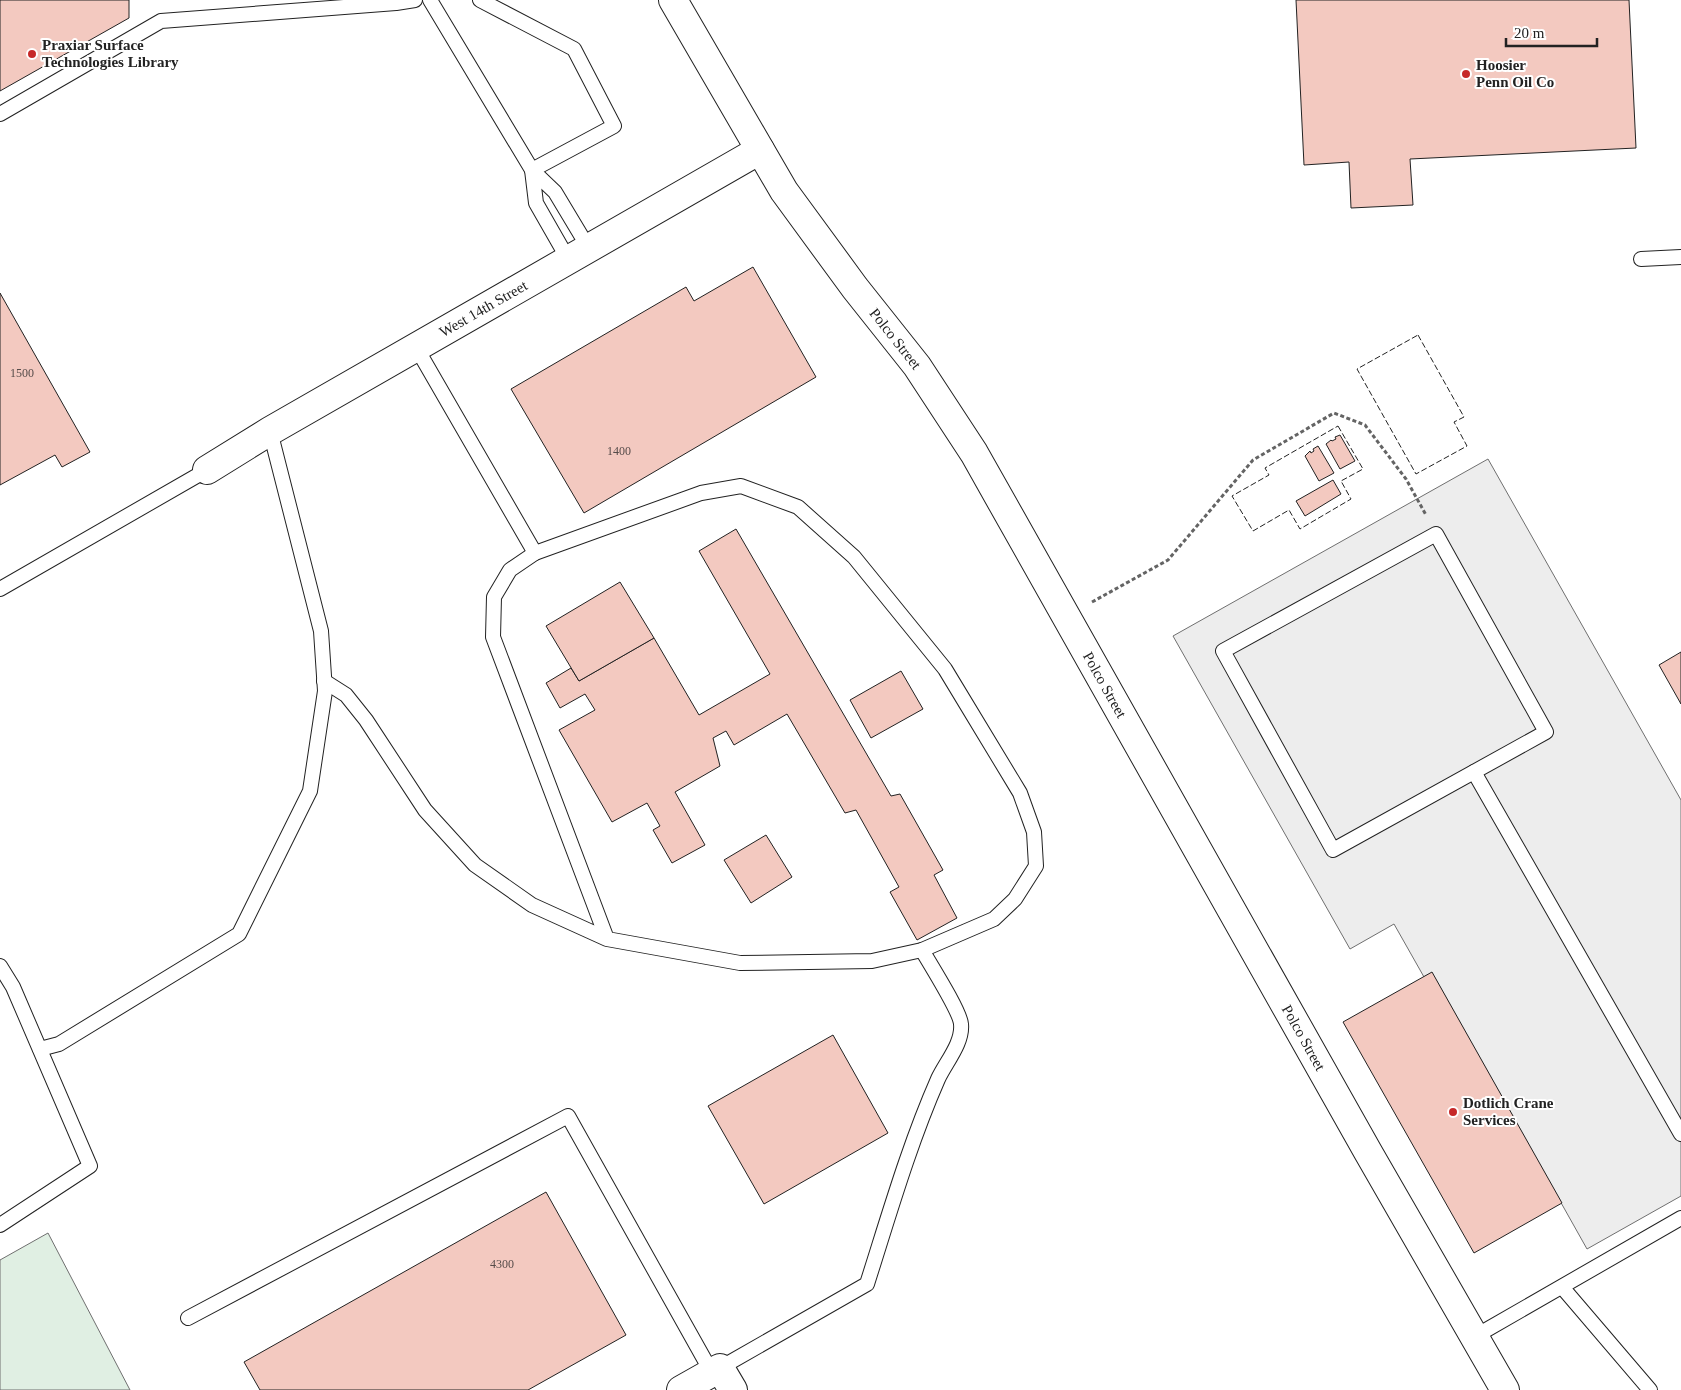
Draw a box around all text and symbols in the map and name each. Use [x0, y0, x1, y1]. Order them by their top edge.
scale bar [1506, 15, 1597, 47]
text: 20 m [1514, 25, 1545, 41]
place label: Praxiar Surface Technologies Library [42, 37, 179, 70]
marker: Praxiar Surface Technologies Library [26, 48, 38, 60]
place label: Hoosier Penn Oil Co [1476, 57, 1554, 90]
marker: Hoosier Penn Oil Co [1460, 68, 1472, 80]
street label: West 14th Street [436, 277, 531, 340]
street label: Polco Street [866, 305, 925, 373]
house number: 1500 [10, 366, 34, 380]
house number: 1400 [607, 444, 631, 458]
street label: Polco Street [1080, 649, 1130, 721]
street label: Polco Street [1279, 1002, 1329, 1074]
place label: Dotlich Crane Services [1463, 1095, 1554, 1128]
marker: Dotlich Crane Services [1447, 1106, 1459, 1118]
house number: 4300 [490, 1257, 514, 1271]

